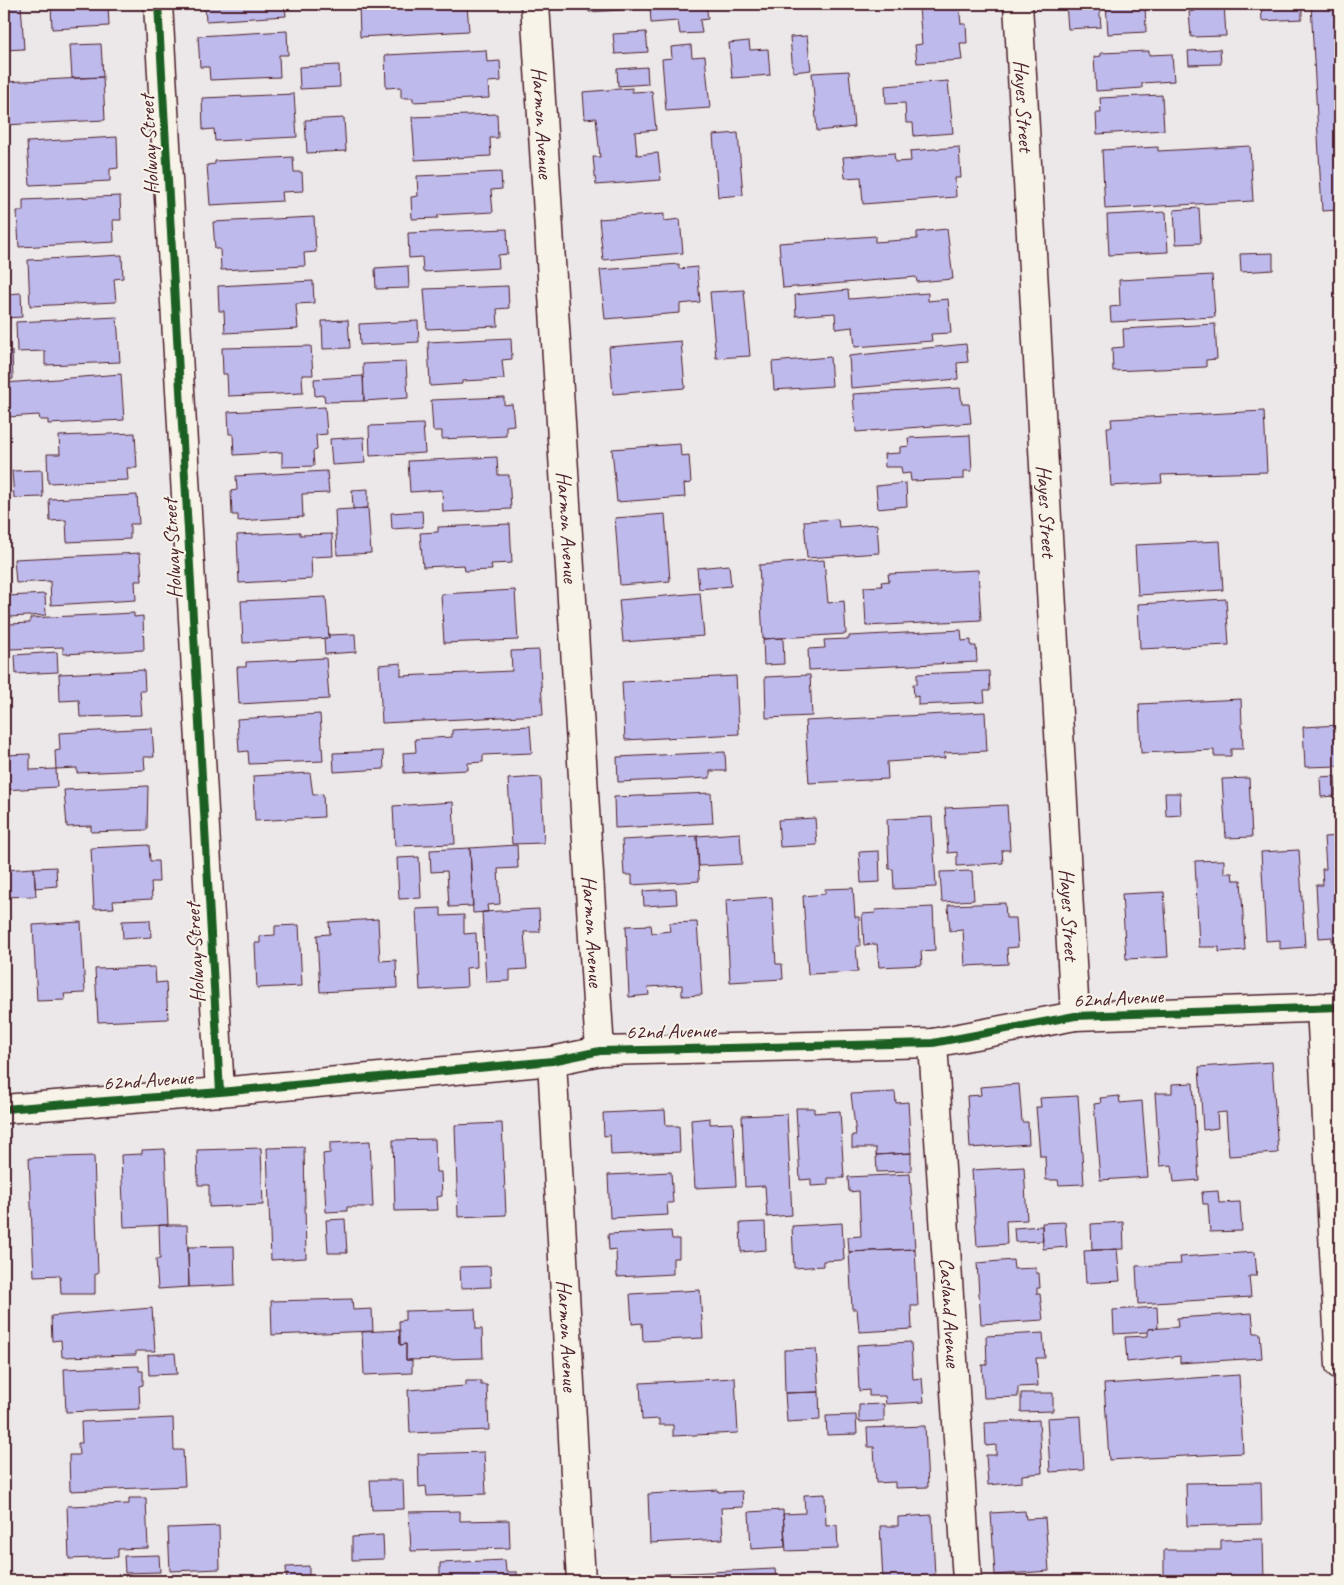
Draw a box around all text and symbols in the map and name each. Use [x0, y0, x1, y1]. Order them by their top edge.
street label: Hayes Street [1008, 59, 1039, 155]
street label: Harmon Avenue [526, 66, 559, 180]
street label: Holway Street [133, 91, 165, 196]
street label: Hayes Street [1031, 464, 1062, 560]
street label: Harmon Avenue [551, 470, 584, 585]
street label: Holway Street [156, 495, 188, 600]
street label: Hayes Street [1054, 868, 1085, 963]
street label: Harmon Avenue [576, 875, 609, 989]
street label: Holway Street [179, 899, 211, 1004]
street label: 62nd Avenue [1072, 983, 1165, 1013]
street label: 62nd Avenue [626, 1017, 717, 1045]
street label: 62nd Avenue [102, 1064, 195, 1096]
street label: Casland Avenue [934, 1257, 967, 1369]
street label: Harmon Avenue [551, 1279, 583, 1393]

